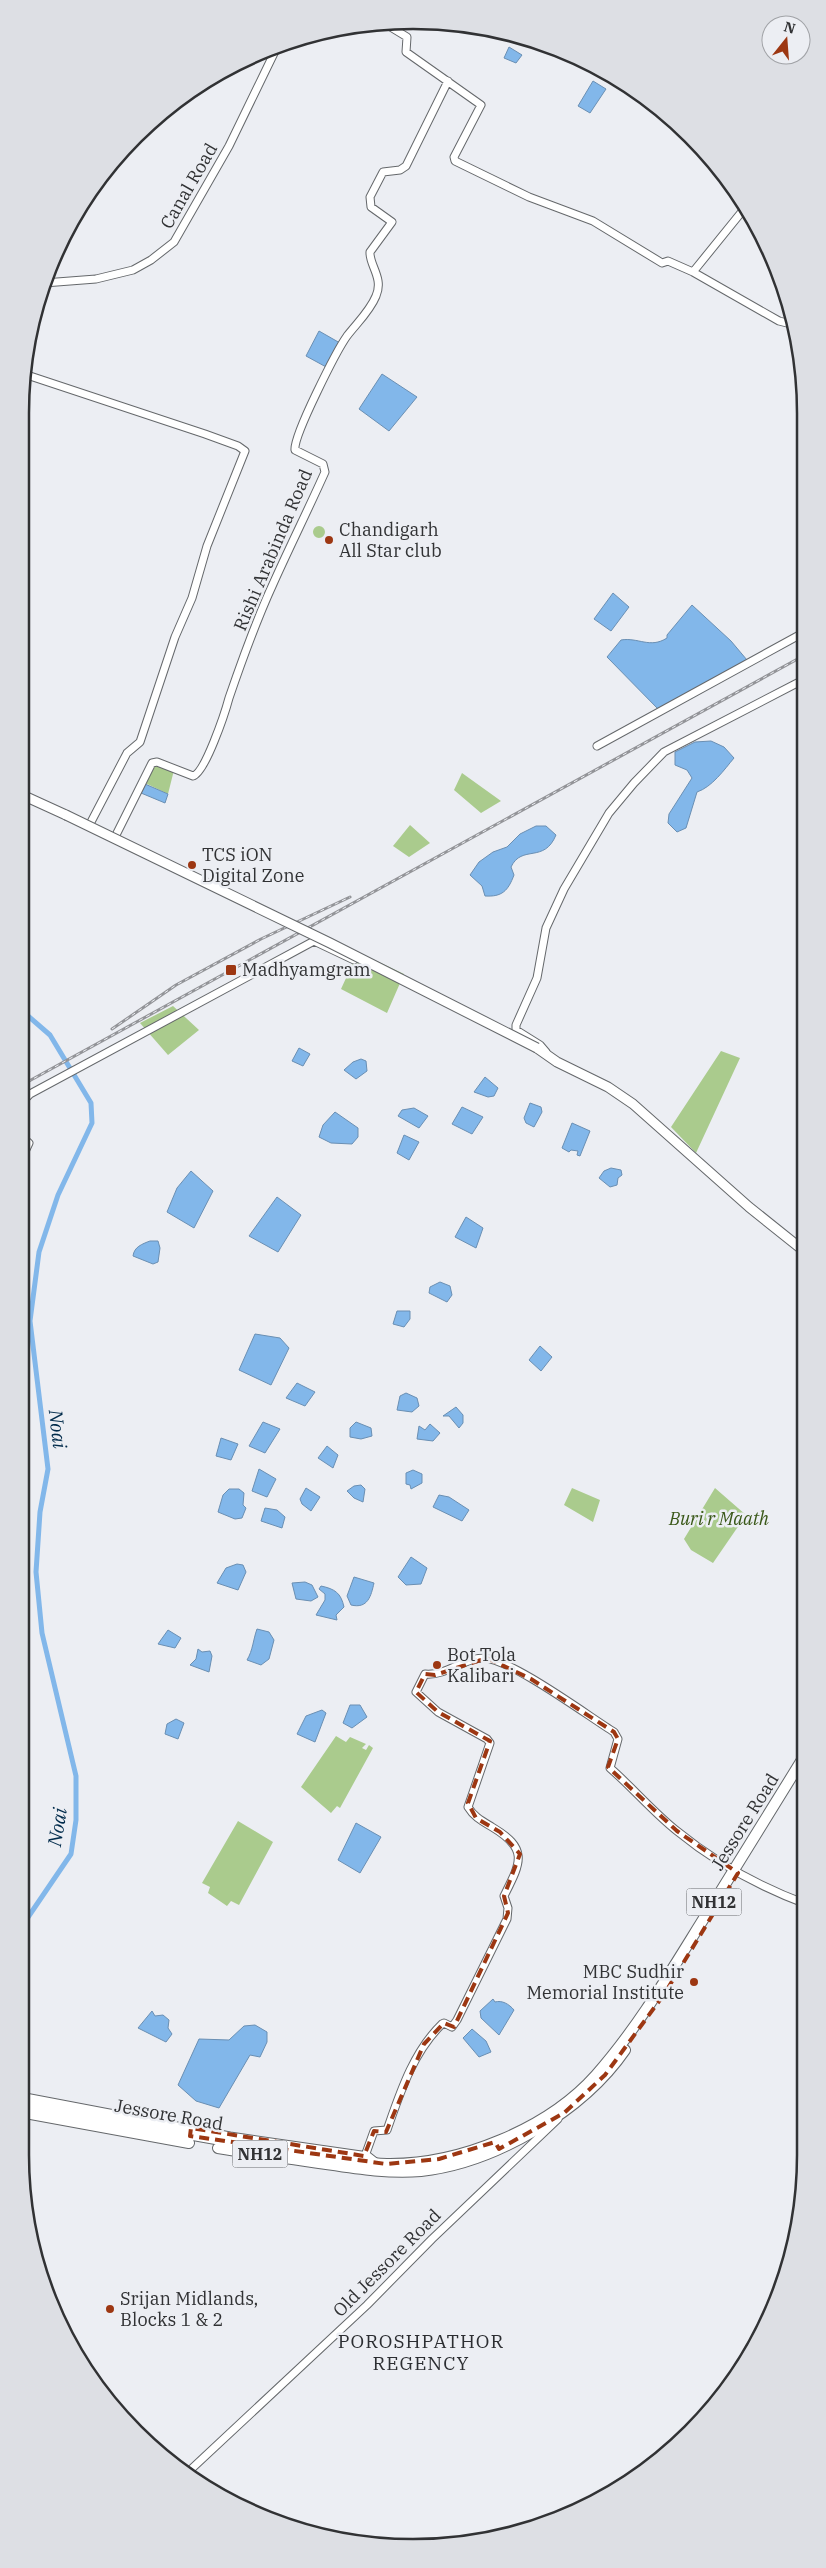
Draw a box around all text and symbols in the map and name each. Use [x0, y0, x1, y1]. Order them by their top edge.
north arrow [761, 15, 811, 65]
text: N [782, 17, 798, 38]
street label: Canal Road [155, 139, 222, 233]
street label: Rishi Arabinda Road [228, 465, 317, 634]
place label: Chandigarh All Star club [339, 518, 442, 562]
marker: Chandigarh All Star club [323, 534, 335, 546]
place label: TCS iON Digital Zone [202, 843, 304, 887]
marker: TCS iON Digital Zone [186, 859, 198, 871]
place label: Madhyamgram [242, 958, 371, 981]
marker: Madhyamgram [224, 963, 238, 977]
water label: Noai [44, 1407, 72, 1450]
park label: Buri r Maath [668, 1507, 769, 1530]
place label: Bot Tola Kalibari [447, 1643, 516, 1687]
marker: Bot Tola Kalibari [431, 1659, 443, 1671]
street label: Jessore Road [706, 1769, 784, 1874]
water label: Noai [42, 1806, 72, 1849]
road number: NH12 [686, 1888, 742, 1915]
place label: MBC Sudhir Memorial Institute [526, 1960, 684, 2004]
marker: MBC Sudhir Memorial Institute [688, 1976, 700, 1988]
street label: Jessore Road [113, 2094, 225, 2135]
road number: NH12 [232, 2140, 288, 2168]
street label: Old Jessore Road [328, 2204, 446, 2321]
place label: Srijan Midlands, Blocks 1 & 2 [120, 2287, 258, 2331]
marker: Srijan Midlands, Blocks 1 & 2 [104, 2303, 116, 2315]
district label: POROSHPATHOR REGENCY [338, 2329, 504, 2375]

